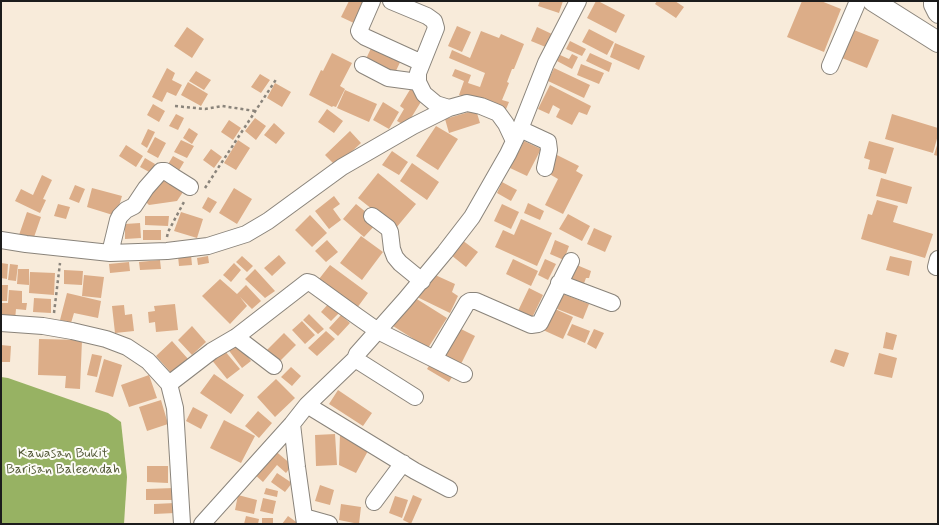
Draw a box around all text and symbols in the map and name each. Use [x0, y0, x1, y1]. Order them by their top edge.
park label: Kawasan Bukit Barisan Baleendah [6, 446, 120, 478]

